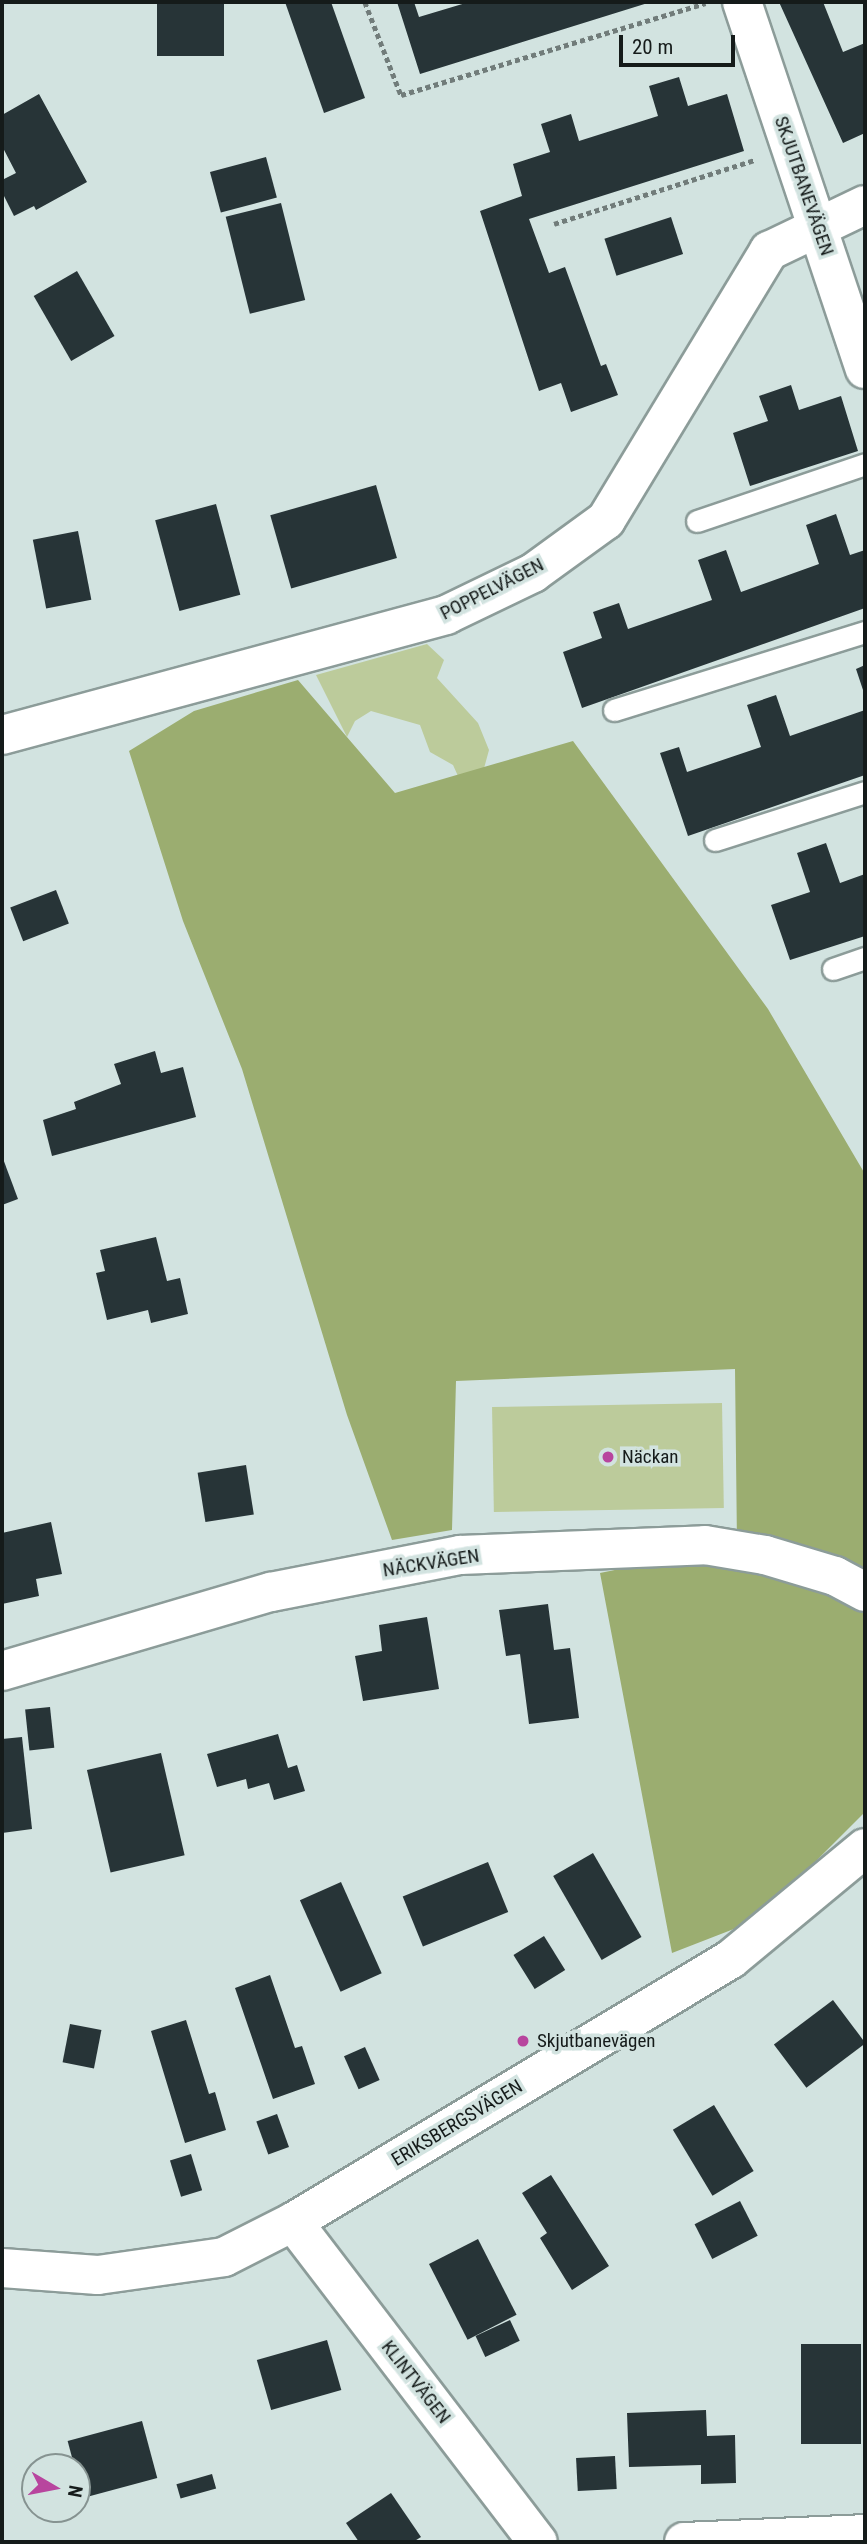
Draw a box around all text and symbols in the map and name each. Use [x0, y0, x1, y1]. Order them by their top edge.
scale bar [622, 21, 738, 65]
text: 20 m [632, 35, 673, 59]
street label: SKJUTBANEVÄGEN [769, 113, 839, 259]
street label: POPPELVÄGEN [436, 553, 548, 625]
place label: Näckan [622, 1446, 679, 1468]
marker: Näckan [600, 1449, 616, 1465]
street label: NÄCKVÄGEN [381, 1544, 481, 1582]
place label: Skjutbanevägen [537, 2030, 656, 2052]
marker: Skjutbanevägen [515, 2033, 531, 2049]
street label: ERIKSBERGSVÄGEN [387, 2075, 527, 2171]
street label: KLINTVÄGEN [377, 2336, 455, 2428]
north arrow [21, 2453, 91, 2523]
text: N [63, 2484, 88, 2499]

